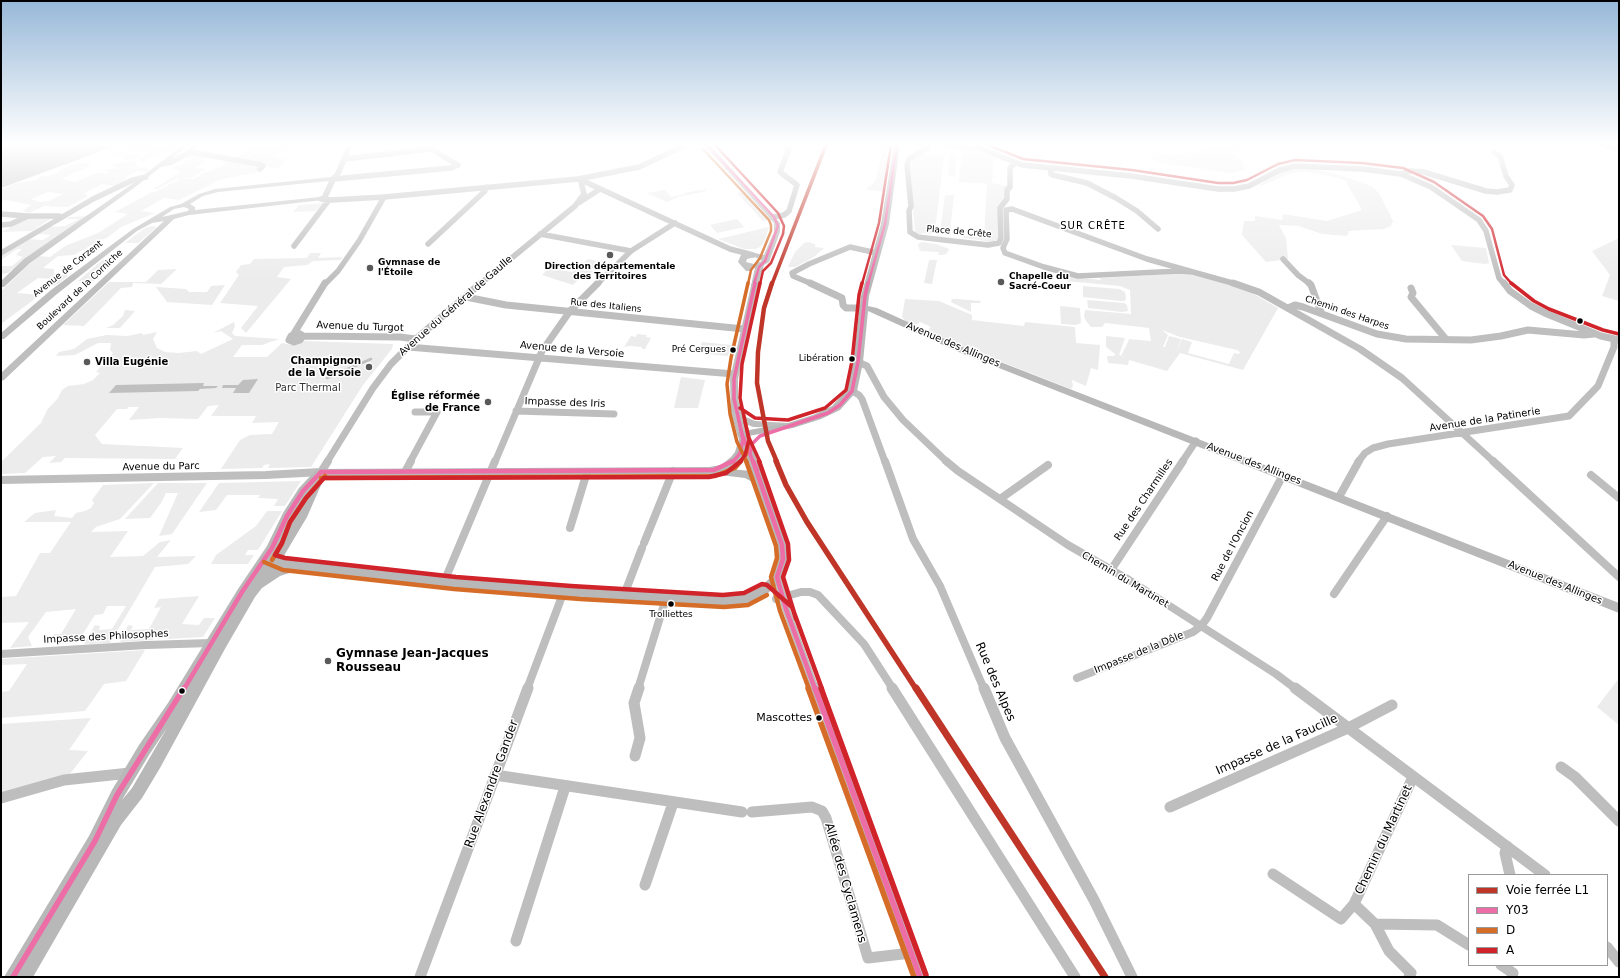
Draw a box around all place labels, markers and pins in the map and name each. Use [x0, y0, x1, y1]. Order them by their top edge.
marker: Direction départementale des Territoires [605, 250, 615, 260]
place label: Gymnase de l'Étoile [378, 258, 440, 279]
place label: Direction départementale des Territoires [545, 262, 675, 283]
marker: Gymnase de l'Étoile [365, 263, 375, 273]
place label: Chapelle du Sacré-Coeur [1009, 272, 1071, 293]
marker: Chapelle du Sacré-Coeur [996, 277, 1006, 287]
unlabelled marker [1575, 316, 1585, 326]
place label: Pré Cergues [672, 345, 726, 355]
marker: Pré Cergues [728, 345, 738, 355]
place label: Libération [799, 354, 844, 364]
marker: Libération [847, 354, 857, 364]
place label: Champignon de la Versoie [288, 355, 361, 378]
place label: Villa Eugénie [95, 356, 168, 368]
marker: Villa Eugénie [82, 357, 92, 367]
marker: Champignon de la Versoie [364, 362, 374, 372]
place label: Église réformée de France [391, 390, 480, 414]
marker: Église réformée de France [483, 397, 493, 407]
marker: Trolliettes [666, 599, 676, 609]
place label: Trolliettes [649, 610, 693, 620]
place label: Gymnase Jean-Jacques Rousseau [336, 647, 489, 675]
marker: Gymnase Jean-Jacques Rousseau [323, 656, 333, 666]
unlabelled marker [177, 686, 187, 696]
place label: Mascottes [756, 711, 812, 725]
marker: Mascottes [814, 713, 824, 723]

